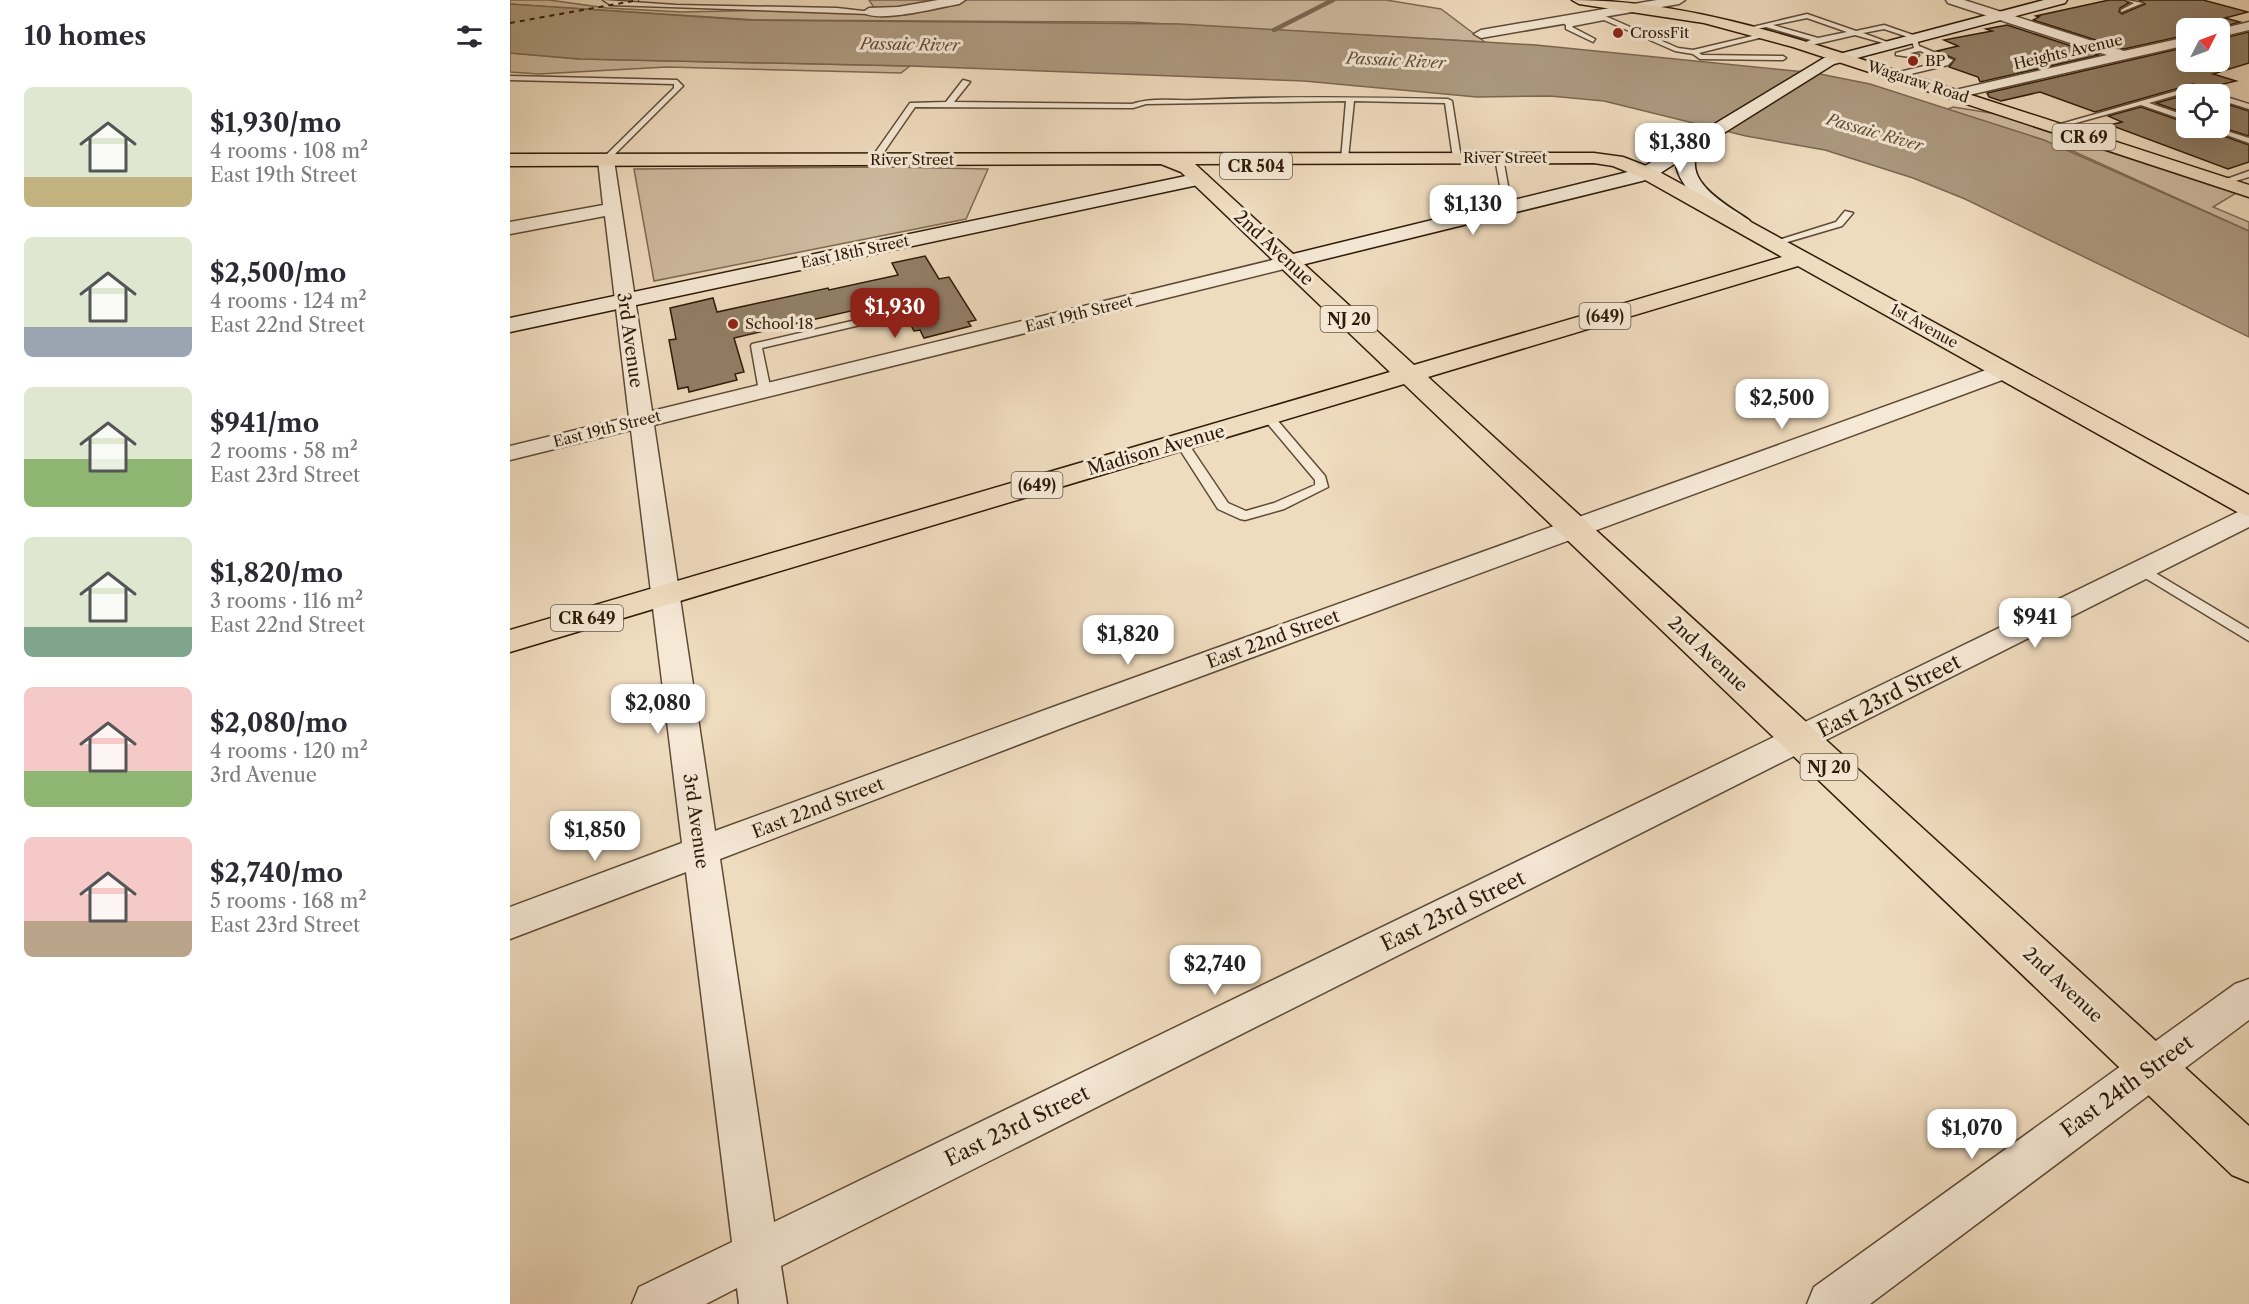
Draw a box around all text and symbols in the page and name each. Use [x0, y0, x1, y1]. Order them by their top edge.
north arrow [2176, 18, 2230, 72]
map controls [2176, 18, 2230, 138]
text: 10 homes [24, 20, 146, 52]
icon: filters [453, 20, 486, 53]
place label: CrossFit [1630, 23, 1690, 42]
marker: CrossFit [1611, 26, 1625, 40]
street label: Heights Avenue [2012, 30, 2124, 73]
water label: Passaic River [858, 33, 961, 55]
water label: Passaic River [1344, 47, 1448, 73]
place label: BP [1925, 51, 1945, 70]
marker: BP [1906, 54, 1920, 68]
street label: Wagaraw Road [1864, 56, 1971, 107]
button: locate [2176, 84, 2230, 138]
text: $1,930/mo [210, 107, 341, 139]
water label: Passaic River [1822, 108, 1927, 156]
icon: home [72, 111, 144, 183]
pin: $1,380 [1631, 123, 1729, 174]
road number: CR 69 [2052, 124, 2116, 150]
text: $1,380 [1649, 130, 1711, 154]
text: 4 rooms · 108 m² [210, 139, 368, 163]
street label: River Street [1463, 148, 1548, 167]
street label: River Street [870, 150, 955, 169]
road number: CR 504 [1220, 153, 1292, 179]
text: East 19th Street [210, 163, 357, 187]
pin: $1,130 [1424, 185, 1522, 236]
text: $1,130 [1444, 192, 1502, 216]
street label: 2nd Avenue [1230, 206, 1318, 290]
street label: East 18th Street [799, 231, 912, 272]
text: $2,500/mo [210, 257, 346, 289]
icon: home [72, 261, 144, 333]
pin: $1,930 [846, 288, 944, 339]
text: 4 rooms · 124 m² [210, 289, 367, 313]
street label: 3rd Avenue [612, 291, 648, 389]
street label: East 19th Street [1023, 291, 1135, 336]
text: $1,930 [864, 295, 926, 319]
street label: 1st Avenue [1887, 299, 1962, 352]
road number: (649) [1580, 303, 1630, 329]
road number: NJ 20 [1320, 306, 1378, 332]
text: East 22nd Street [210, 313, 365, 337]
place label: School 18 [745, 314, 813, 333]
marker: School 18 [726, 317, 740, 331]
pin: $2,500 [1733, 379, 1831, 430]
text: $2,500 [1750, 386, 1815, 410]
street label: East 19th Street [551, 406, 663, 451]
text: $941/mo [210, 407, 319, 439]
icon: home [72, 411, 144, 483]
street label: Madison Avenue [1085, 420, 1227, 480]
text: 2 rooms · 58 m² [210, 439, 358, 463]
text: East 23rd Street [210, 463, 360, 487]
road number: (649) [1012, 472, 1062, 498]
text: $1,820/mo [210, 557, 343, 589]
icon: home [72, 561, 144, 633]
text: 3 rooms · 116 m² [210, 589, 363, 613]
pin: $941 [1999, 598, 2071, 649]
road number: CR 649 [551, 605, 623, 631]
street label: East 22nd Street [1204, 605, 1343, 673]
text: $941 [2013, 605, 2057, 629]
street label: 2nd Avenue [1664, 612, 1752, 696]
text: East 22nd Street [210, 613, 365, 637]
pin: $1,820 [1079, 615, 1177, 666]
text: $1,820 [1097, 622, 1159, 646]
street label: East 23rd Street [1813, 648, 1965, 742]
pin: $2,080 [609, 684, 707, 735]
text: $2,080 [625, 691, 691, 715]
text: $2,080/mo [210, 707, 348, 739]
icon: home [72, 711, 144, 783]
text: 4 rooms · 120 m² [210, 739, 368, 763]
road number: NJ 20 [1800, 754, 1858, 780]
text: 3rd Avenue [210, 763, 317, 787]
street label: 3rd Avenue [678, 772, 714, 870]
street label: East 22nd Street [749, 773, 888, 843]
pin: $1,850 [546, 811, 644, 862]
text: $1,850 [564, 818, 626, 842]
text: $2,740/mo [210, 857, 343, 889]
icon: home [72, 861, 144, 933]
street label: East 23rd Street [1376, 864, 1530, 956]
text: 5 rooms · 168 m² [210, 889, 367, 913]
text: East 23rd Street [210, 913, 360, 937]
street label: 2nd Avenue [2019, 943, 2107, 1027]
pin: $2,740 [1166, 945, 1264, 996]
text: $2,740 [1184, 952, 1246, 976]
street label: East 24th Street [2056, 1029, 2198, 1142]
street label: East 23rd Street [940, 1079, 1094, 1171]
pin: $1,070 [1923, 1109, 2021, 1160]
text: $1,070 [1941, 1116, 2003, 1140]

